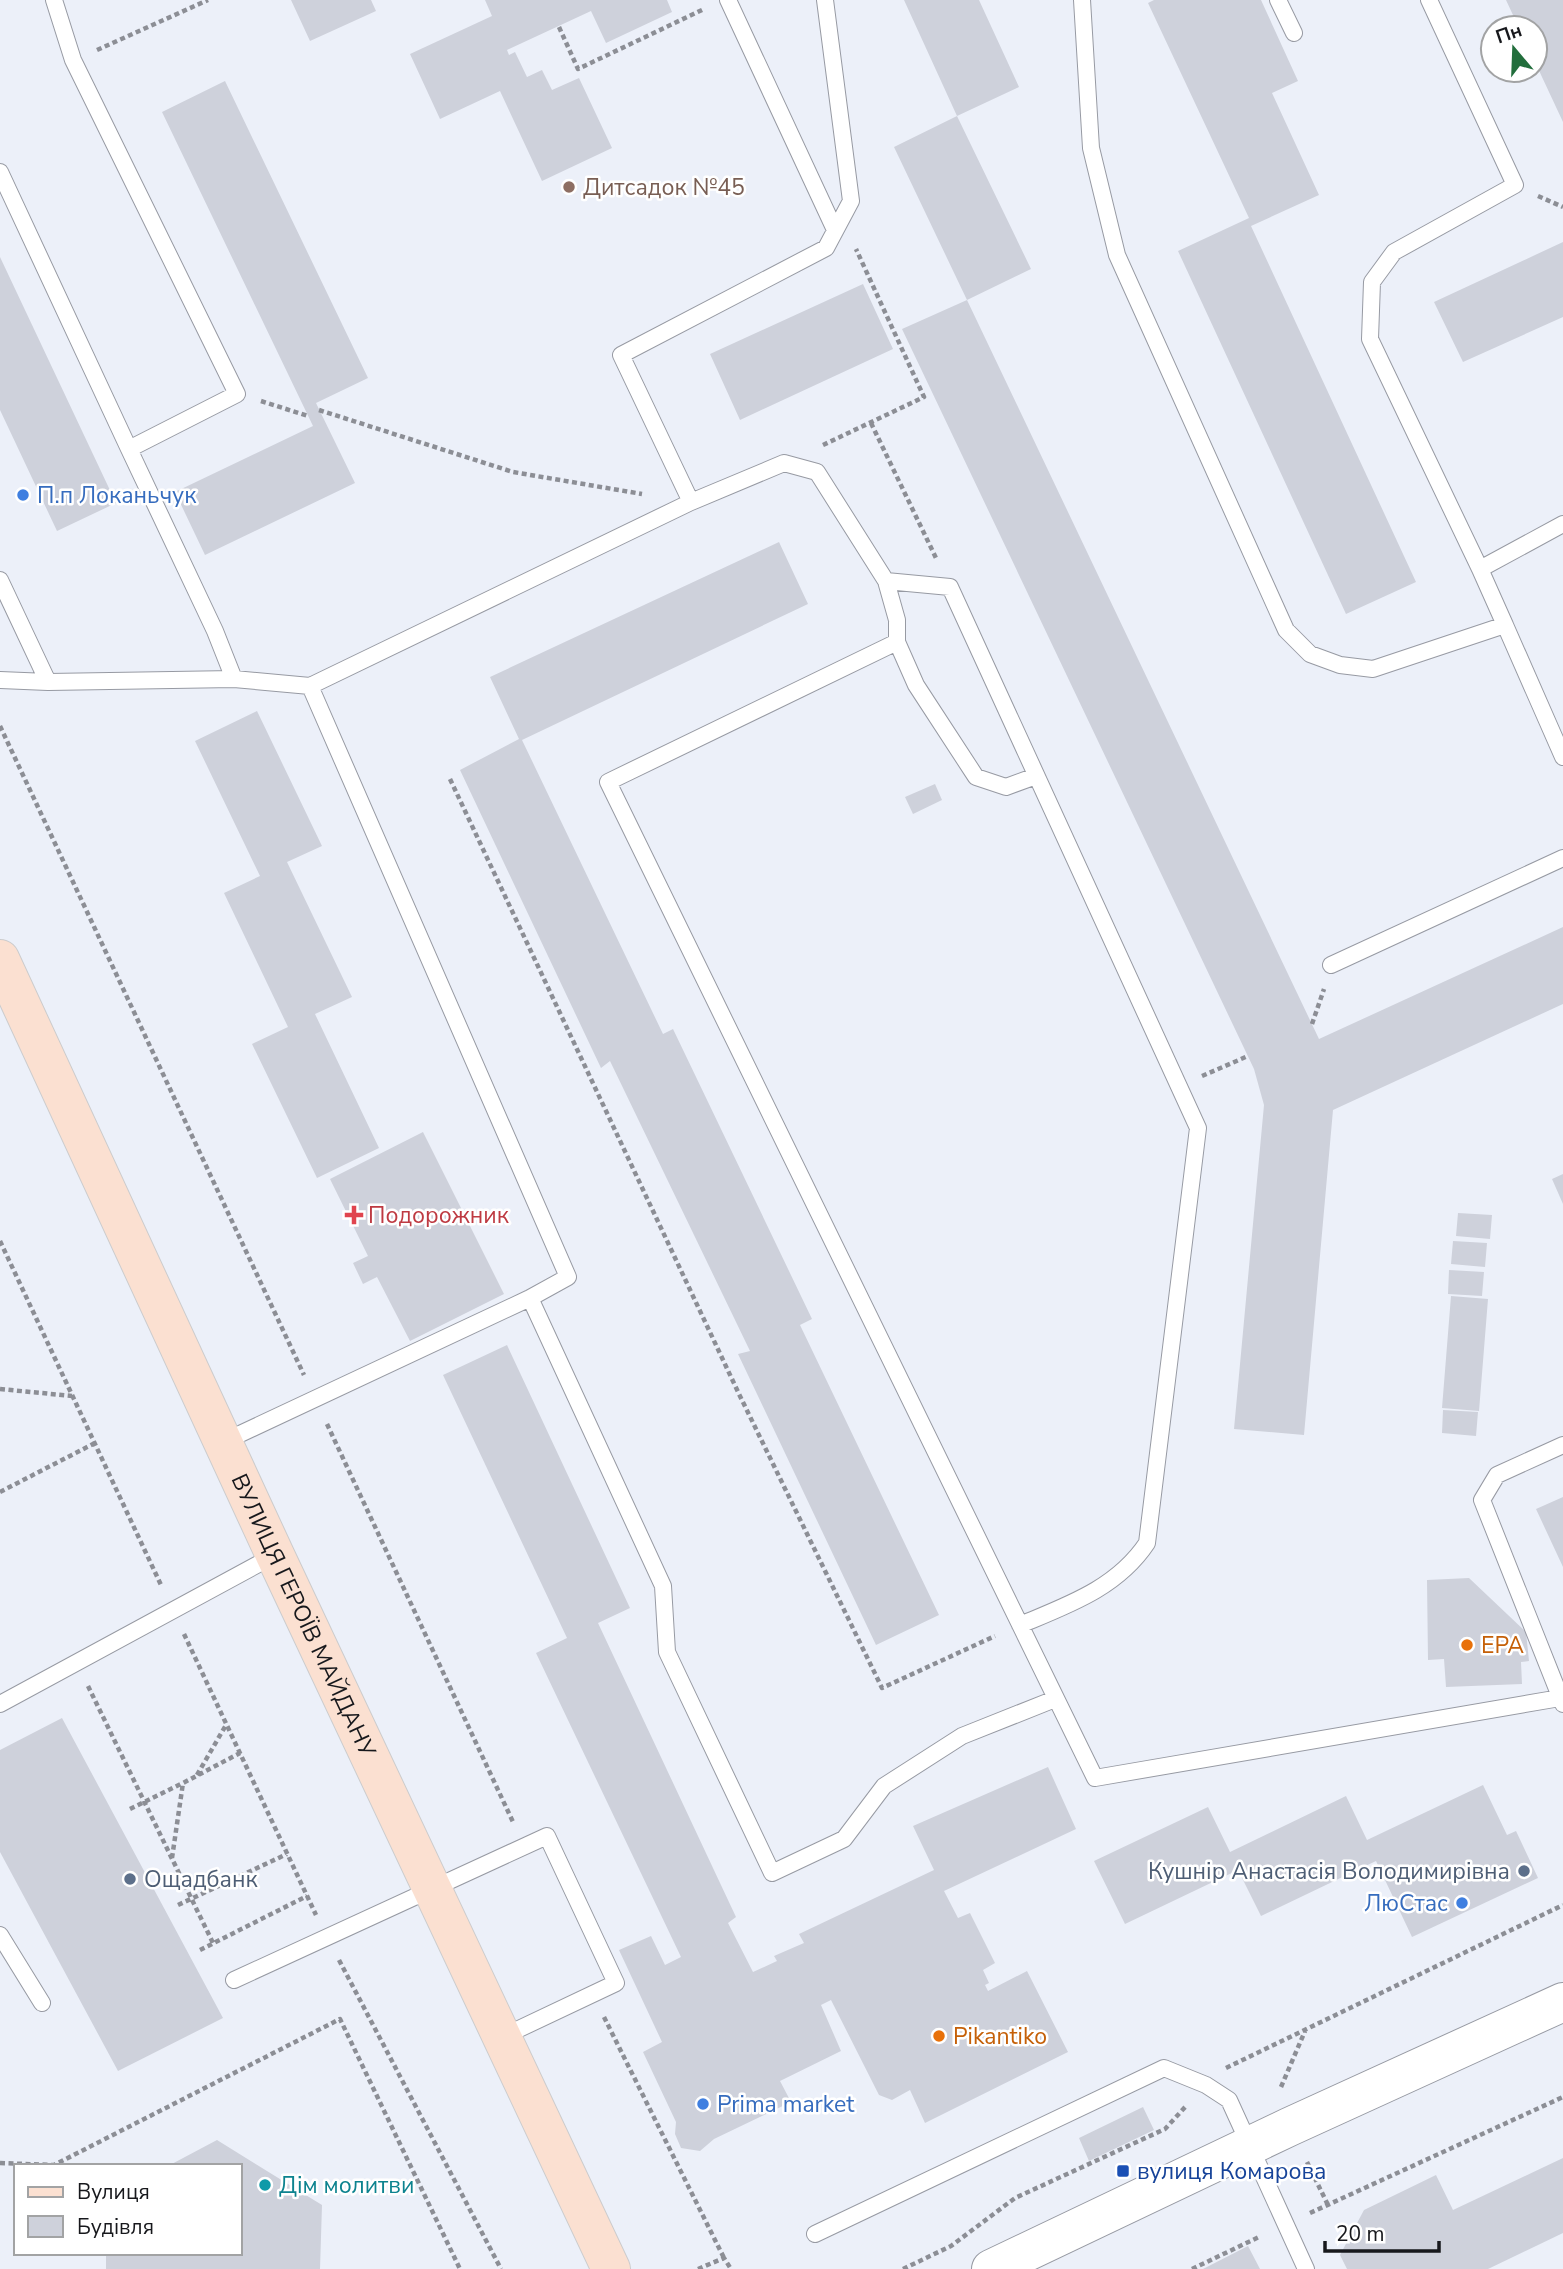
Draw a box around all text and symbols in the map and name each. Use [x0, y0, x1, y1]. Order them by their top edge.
north arrow [1479, 14, 1549, 84]
text: Пн [1492, 17, 1525, 50]
place label: Дитсадок №45 [583, 172, 745, 203]
marker: Дитсадок №45 [561, 179, 577, 195]
place label: П.п Локаньчук [37, 480, 197, 511]
marker: П.п Локаньчук [15, 487, 31, 503]
place label: Подорожник [368, 1200, 510, 1231]
marker: Подорожник [346, 1207, 362, 1223]
street label: ВУЛИЦЯ ГЕРОЇВ МАЙДАНУ [224, 1469, 383, 1762]
place label: ЕРА [1481, 1630, 1524, 1661]
marker: ЕРА [1459, 1637, 1475, 1653]
place label: Кушнір Анастасія Володимирівна [1148, 1856, 1510, 1887]
marker: Кушнір Анастасія Володимирівна [1516, 1863, 1532, 1879]
place label: Ощадбанк [144, 1864, 259, 1895]
marker: Ощадбанк [122, 1871, 138, 1887]
place label: ЛюСтас [1364, 1888, 1448, 1919]
marker: ЛюСтас [1454, 1895, 1470, 1911]
place label: Pikantiko [953, 2021, 1047, 2052]
marker: Pikantiko [931, 2028, 947, 2044]
place label: Prima market [717, 2089, 855, 2120]
marker: Prima market [695, 2096, 711, 2112]
place label: вулиця Комарова [1137, 2156, 1326, 2187]
marker: вулиця Комарова [1115, 2163, 1131, 2179]
legend [14, 2164, 242, 2255]
place label: Дім молитви [279, 2170, 414, 2201]
marker: Дім молитви [257, 2177, 273, 2193]
text: Вулиця [77, 2178, 150, 2206]
scale bar [1325, 2210, 1439, 2254]
text: Будівля [77, 2213, 154, 2241]
text: 20 m [1336, 2220, 1385, 2248]

